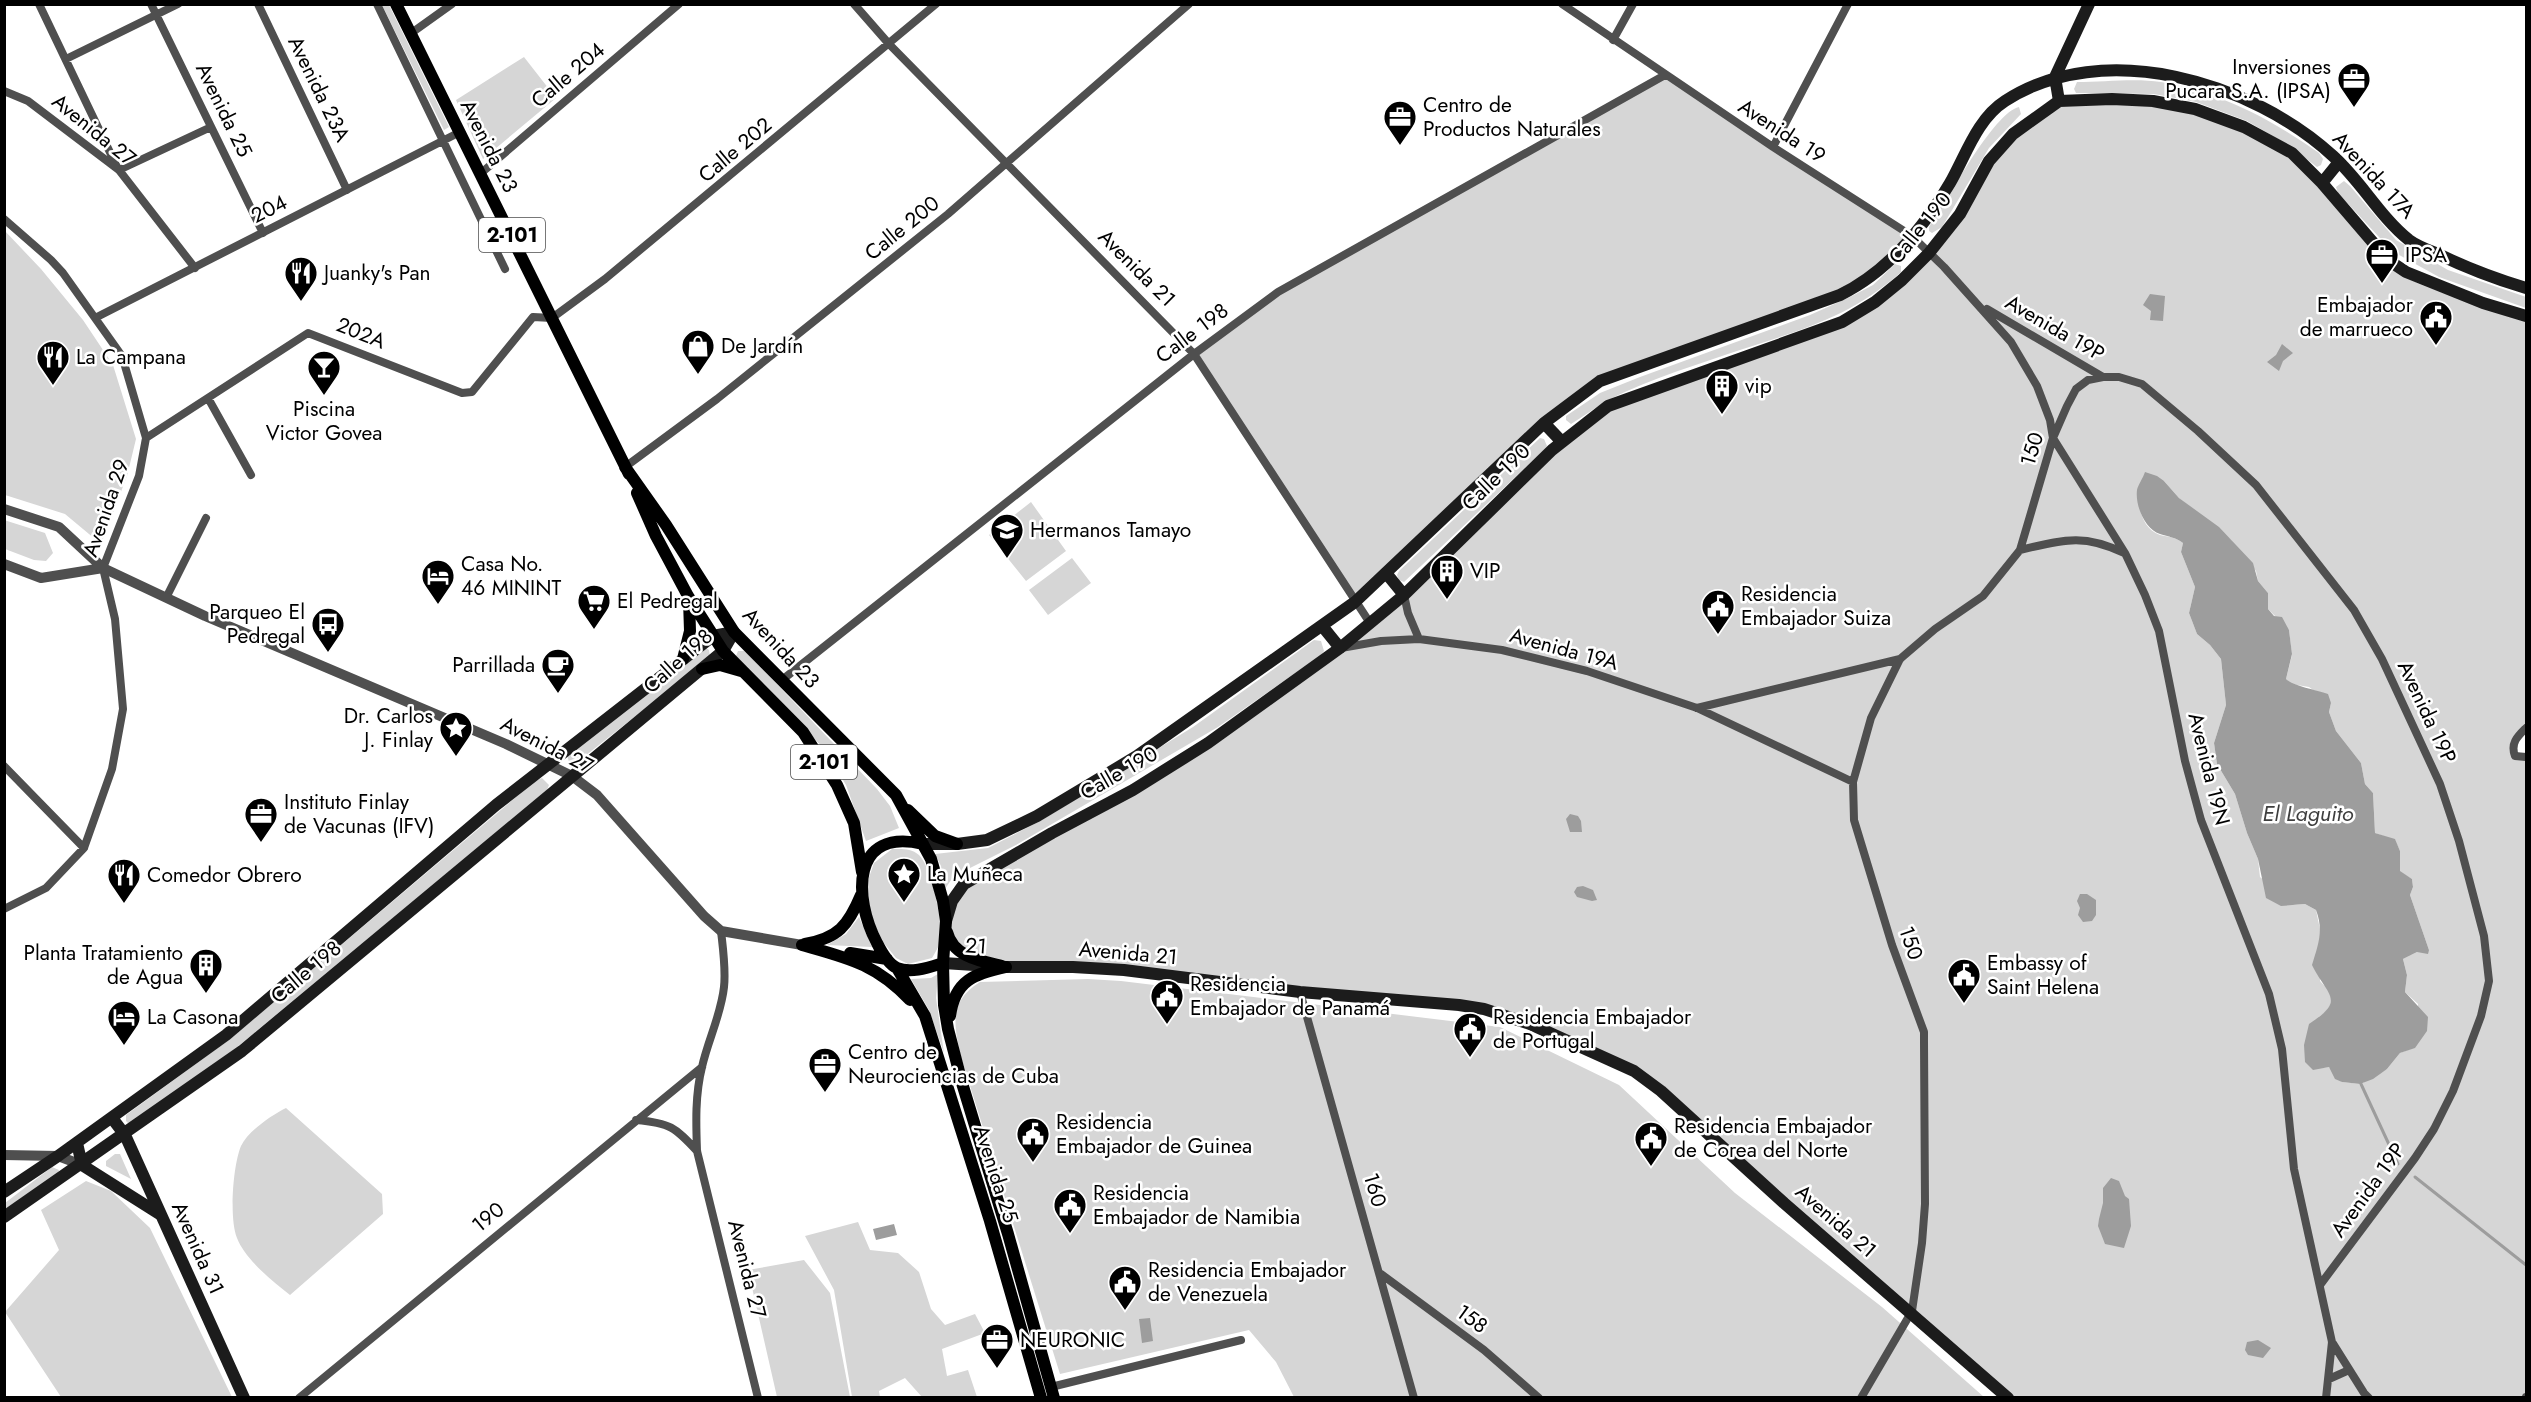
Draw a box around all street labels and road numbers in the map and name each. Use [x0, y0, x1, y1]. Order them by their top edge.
street label: Avenida 23A [280, 31, 358, 147]
street label: Calle 204 [525, 35, 611, 115]
street label: Avenida 25 [188, 58, 260, 162]
street label: Avenida 27 [46, 87, 142, 173]
street label: Avenida 19 [1732, 91, 1832, 171]
street label: Avenida 23 [453, 94, 525, 198]
street label: Calle 202 [692, 110, 778, 190]
street label: Avenida 17A [2326, 125, 2422, 225]
street label: Calle 190 [1881, 185, 1959, 271]
street label: 204 [246, 187, 292, 231]
street label: Calle 200 [858, 189, 946, 267]
road number: 2-101 [479, 218, 545, 252]
street label: Avenida 21 [1091, 222, 1183, 314]
street label: Avenida 19P [2000, 287, 2110, 369]
street label: Calle 198 [1149, 296, 1235, 370]
street label: 202A [332, 310, 390, 356]
street label: 150 [2013, 428, 2051, 470]
street label: Calle 190 [1455, 437, 1537, 517]
street label: Avenida 29 [75, 455, 137, 561]
street label: Avenida 23 [736, 601, 826, 695]
street label: Avenida 19A [1506, 620, 1622, 678]
street label: Calle 198 [637, 622, 719, 700]
street label: Avenida 19P [2390, 656, 2464, 768]
street label: Avenida 27 [495, 709, 599, 781]
street label: Avenida 19N [2181, 709, 2237, 829]
street label: Calle 190 [1075, 739, 1163, 807]
road number: 2-101 [791, 745, 857, 779]
street label: 150 [1891, 922, 1931, 964]
street label: 21 [964, 930, 988, 962]
street label: Calle 198 [264, 933, 348, 1011]
street label: Avenida 21 [1077, 934, 1179, 972]
street label: Avenida 25 [966, 1121, 1026, 1227]
street label: Avenida 19P [2323, 1136, 2413, 1244]
street label: 160 [1356, 1169, 1394, 1211]
street label: Avenida 21 [1789, 1177, 1883, 1265]
street label: 190 [465, 1195, 511, 1239]
street label: Avenida 31 [164, 1197, 232, 1299]
street label: Avenida 27 [720, 1217, 774, 1321]
street label: 158 [1450, 1297, 1494, 1341]

